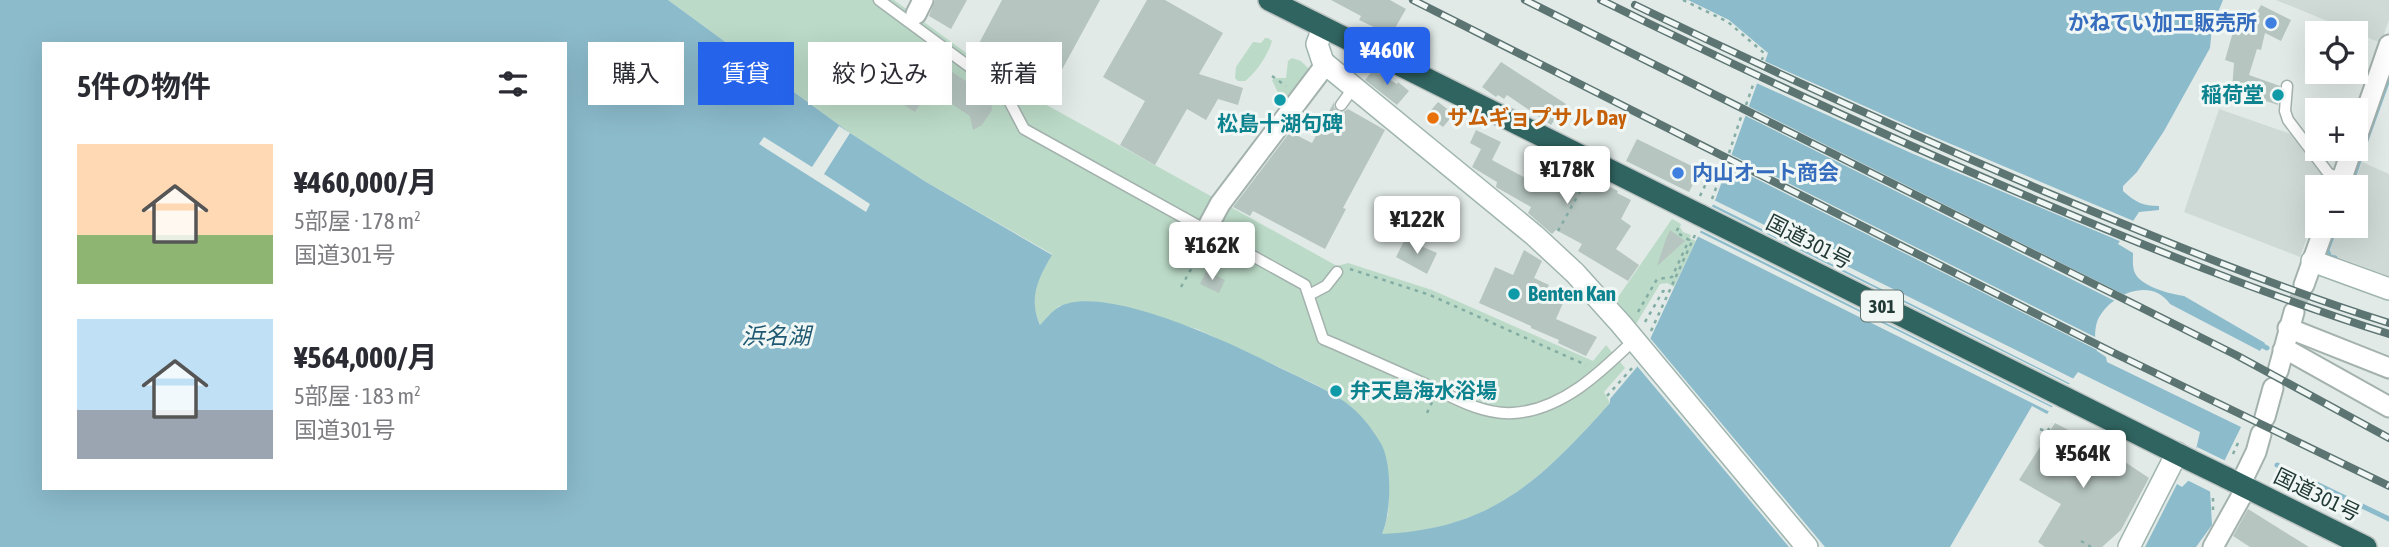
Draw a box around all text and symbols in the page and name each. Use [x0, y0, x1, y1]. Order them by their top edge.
place label: かねてい加工販売所 [2068, 10, 2257, 34]
marker: かねてい加工販売所 [2263, 15, 2279, 31]
map controls [2305, 21, 2368, 238]
button: locate [2305, 21, 2368, 84]
pin: ¥460K [1338, 28, 1436, 87]
text: ¥460K [1360, 37, 1414, 63]
chip: 購入 [588, 42, 684, 105]
chip: 賃貸 [698, 42, 794, 105]
chip: 絞り込み [808, 42, 952, 105]
chip: 新着 [966, 42, 1062, 105]
icon: filters [494, 65, 532, 103]
text: 5件の物件 [77, 69, 211, 103]
place label: 稲荷堂 [2201, 82, 2264, 106]
marker: 稲荷堂 [2270, 87, 2286, 103]
marker: 松島十湖句碑 [1272, 92, 1288, 108]
button: + [2305, 98, 2368, 161]
place label: サムギョプサル Day [1447, 105, 1627, 129]
marker: サムギョプサル Day [1425, 110, 1441, 126]
place label: 松島十湖句碑 [1217, 111, 1343, 135]
pin: ¥178K [1518, 146, 1616, 206]
text: ¥178K [1540, 156, 1594, 182]
place label: 内山オート商会 [1692, 160, 1839, 184]
text: ¥460,000/月 [294, 165, 437, 199]
marker: 内山オート商会 [1670, 165, 1686, 181]
icon: home [133, 172, 217, 256]
button: − [2305, 175, 2368, 238]
pin: ¥122K [1368, 196, 1466, 256]
text: ¥122K [1390, 206, 1444, 232]
text: 5部屋 · 178 m² [294, 208, 421, 234]
street label: 国道301号 [1763, 209, 1856, 273]
pin: ¥162K [1163, 222, 1261, 282]
text: ¥162K [1185, 232, 1239, 258]
text: 国道301号 [294, 242, 395, 268]
place label: Benten Kan [1528, 281, 1616, 305]
marker: Benten Kan [1506, 286, 1522, 302]
road number: 301 [1861, 290, 1903, 322]
water label: 浜名湖 [742, 323, 814, 349]
text: ¥564,000/月 [294, 340, 437, 374]
icon: home [133, 347, 217, 431]
place label: 弁天島海水浴場 [1350, 378, 1497, 402]
text: 5部屋 · 183 m² [294, 383, 421, 409]
marker: 弁天島海水浴場 [1328, 383, 1344, 399]
text: 国道301号 [294, 417, 395, 443]
pin: ¥564K [2034, 430, 2132, 490]
text: ¥564K [2056, 440, 2110, 466]
street label: 国道301号 [2271, 463, 2364, 525]

